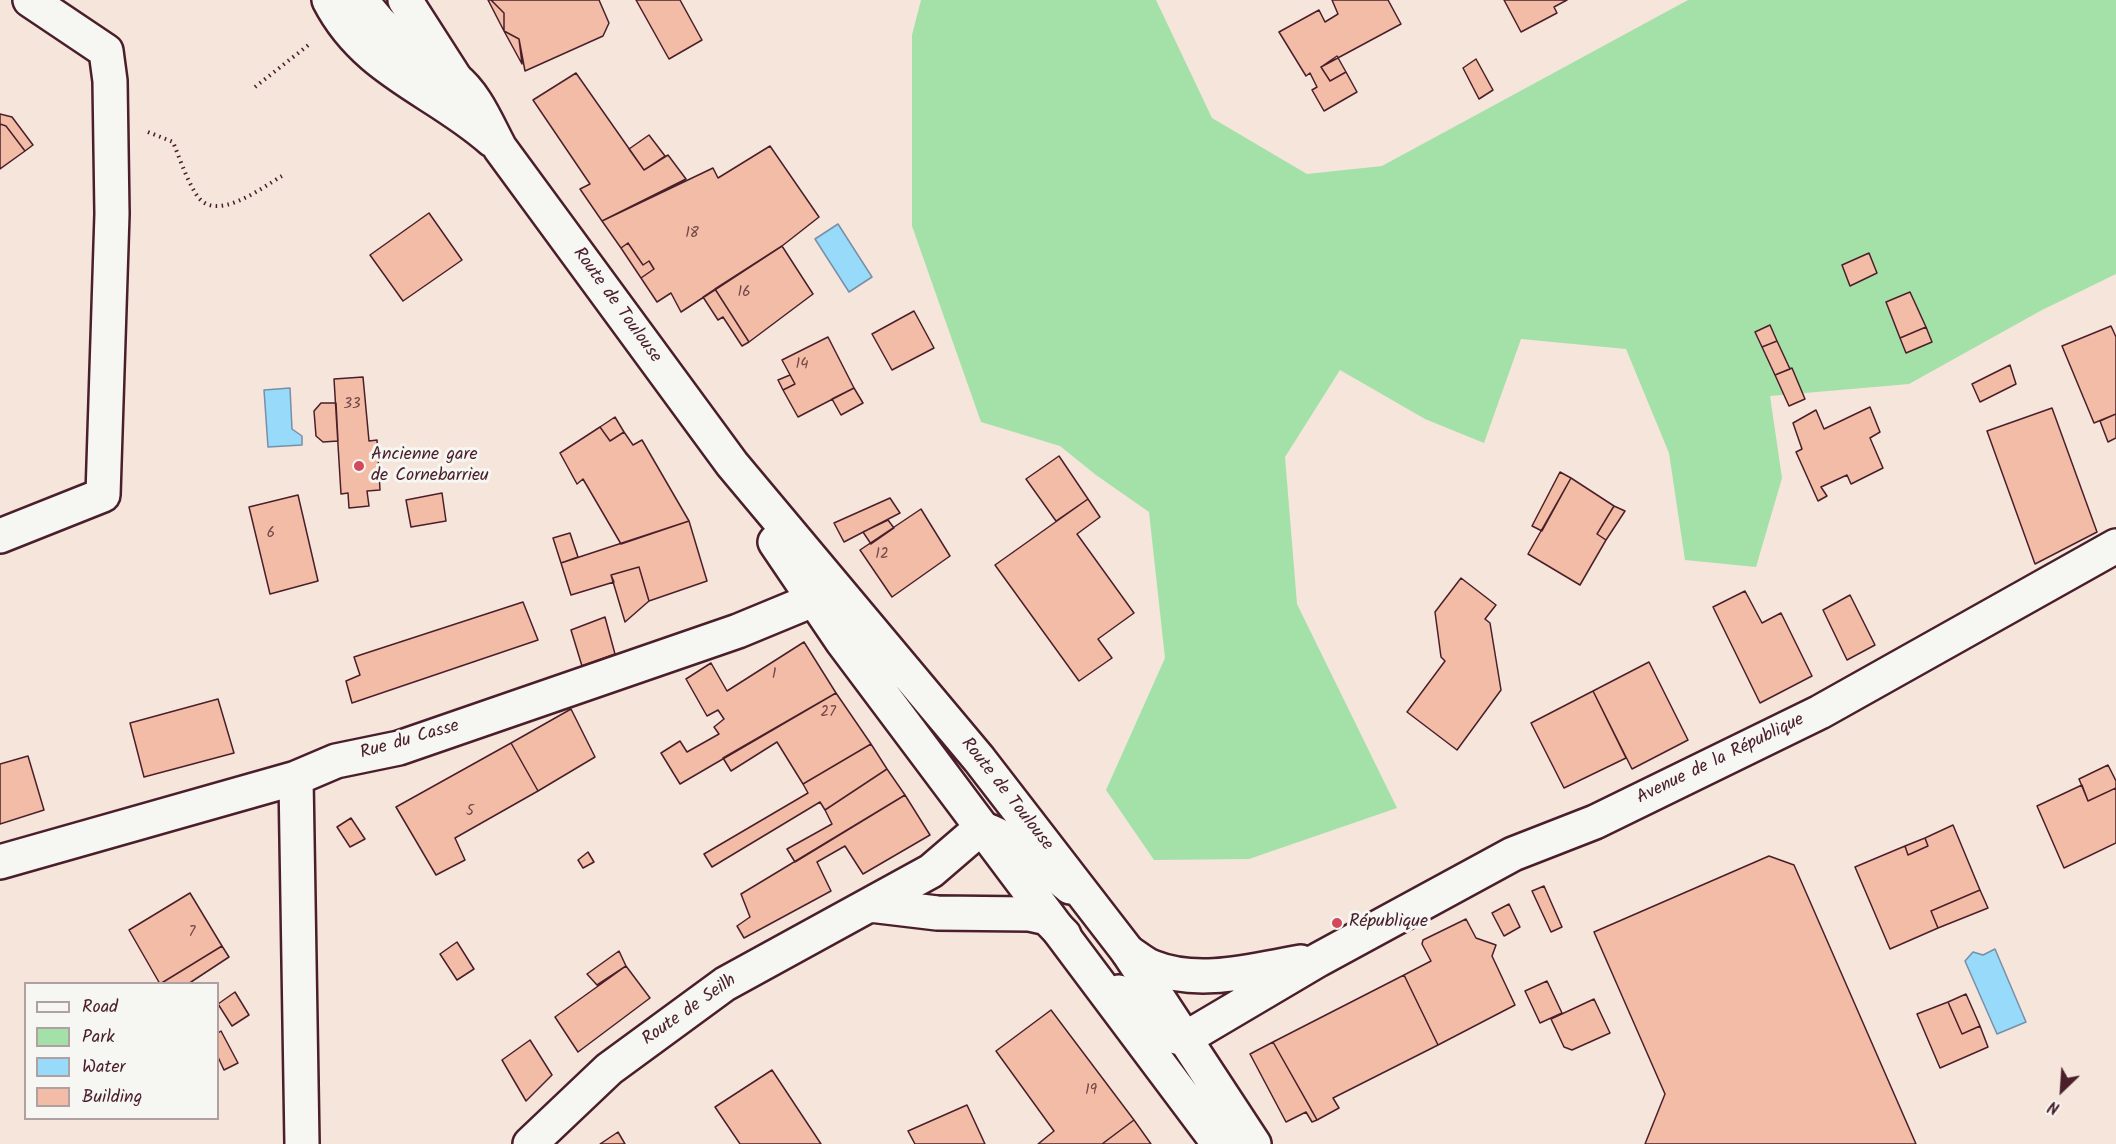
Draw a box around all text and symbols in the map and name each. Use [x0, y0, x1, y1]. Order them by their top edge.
house number: 18 [685, 225, 699, 243]
street label: Route de Toulouse [567, 244, 665, 368]
house number: 16 [737, 284, 751, 302]
house number: 14 [796, 356, 808, 374]
house number: 33 [343, 396, 361, 414]
place label: Ancienne gare de Cornebarrieu [371, 445, 489, 488]
marker: Ancienne gare de Cornebarrieu [352, 459, 366, 473]
house number: 6 [267, 525, 275, 543]
house number: 12 [875, 546, 889, 564]
house number: 1 [772, 666, 776, 684]
house number: 27 [820, 704, 836, 722]
street label: Avenue de la République [1634, 710, 1808, 810]
street label: Rue du Casse [358, 717, 462, 765]
street label: Route de Toulouse [955, 734, 1057, 856]
house number: 5 [466, 803, 474, 821]
place label: République [1349, 912, 1428, 934]
marker: République [1330, 916, 1344, 930]
house number: 7 [189, 924, 195, 942]
street label: Route de Seilh [639, 971, 741, 1051]
legend [24, 982, 219, 1120]
text: Road [82, 993, 118, 1022]
text: Park [82, 1023, 115, 1052]
text: Water [82, 1053, 126, 1082]
north arrow [2032, 1060, 2092, 1120]
house number: 19 [1085, 1082, 1097, 1100]
text: Building [82, 1083, 142, 1112]
text: N [2044, 1093, 2064, 1120]

